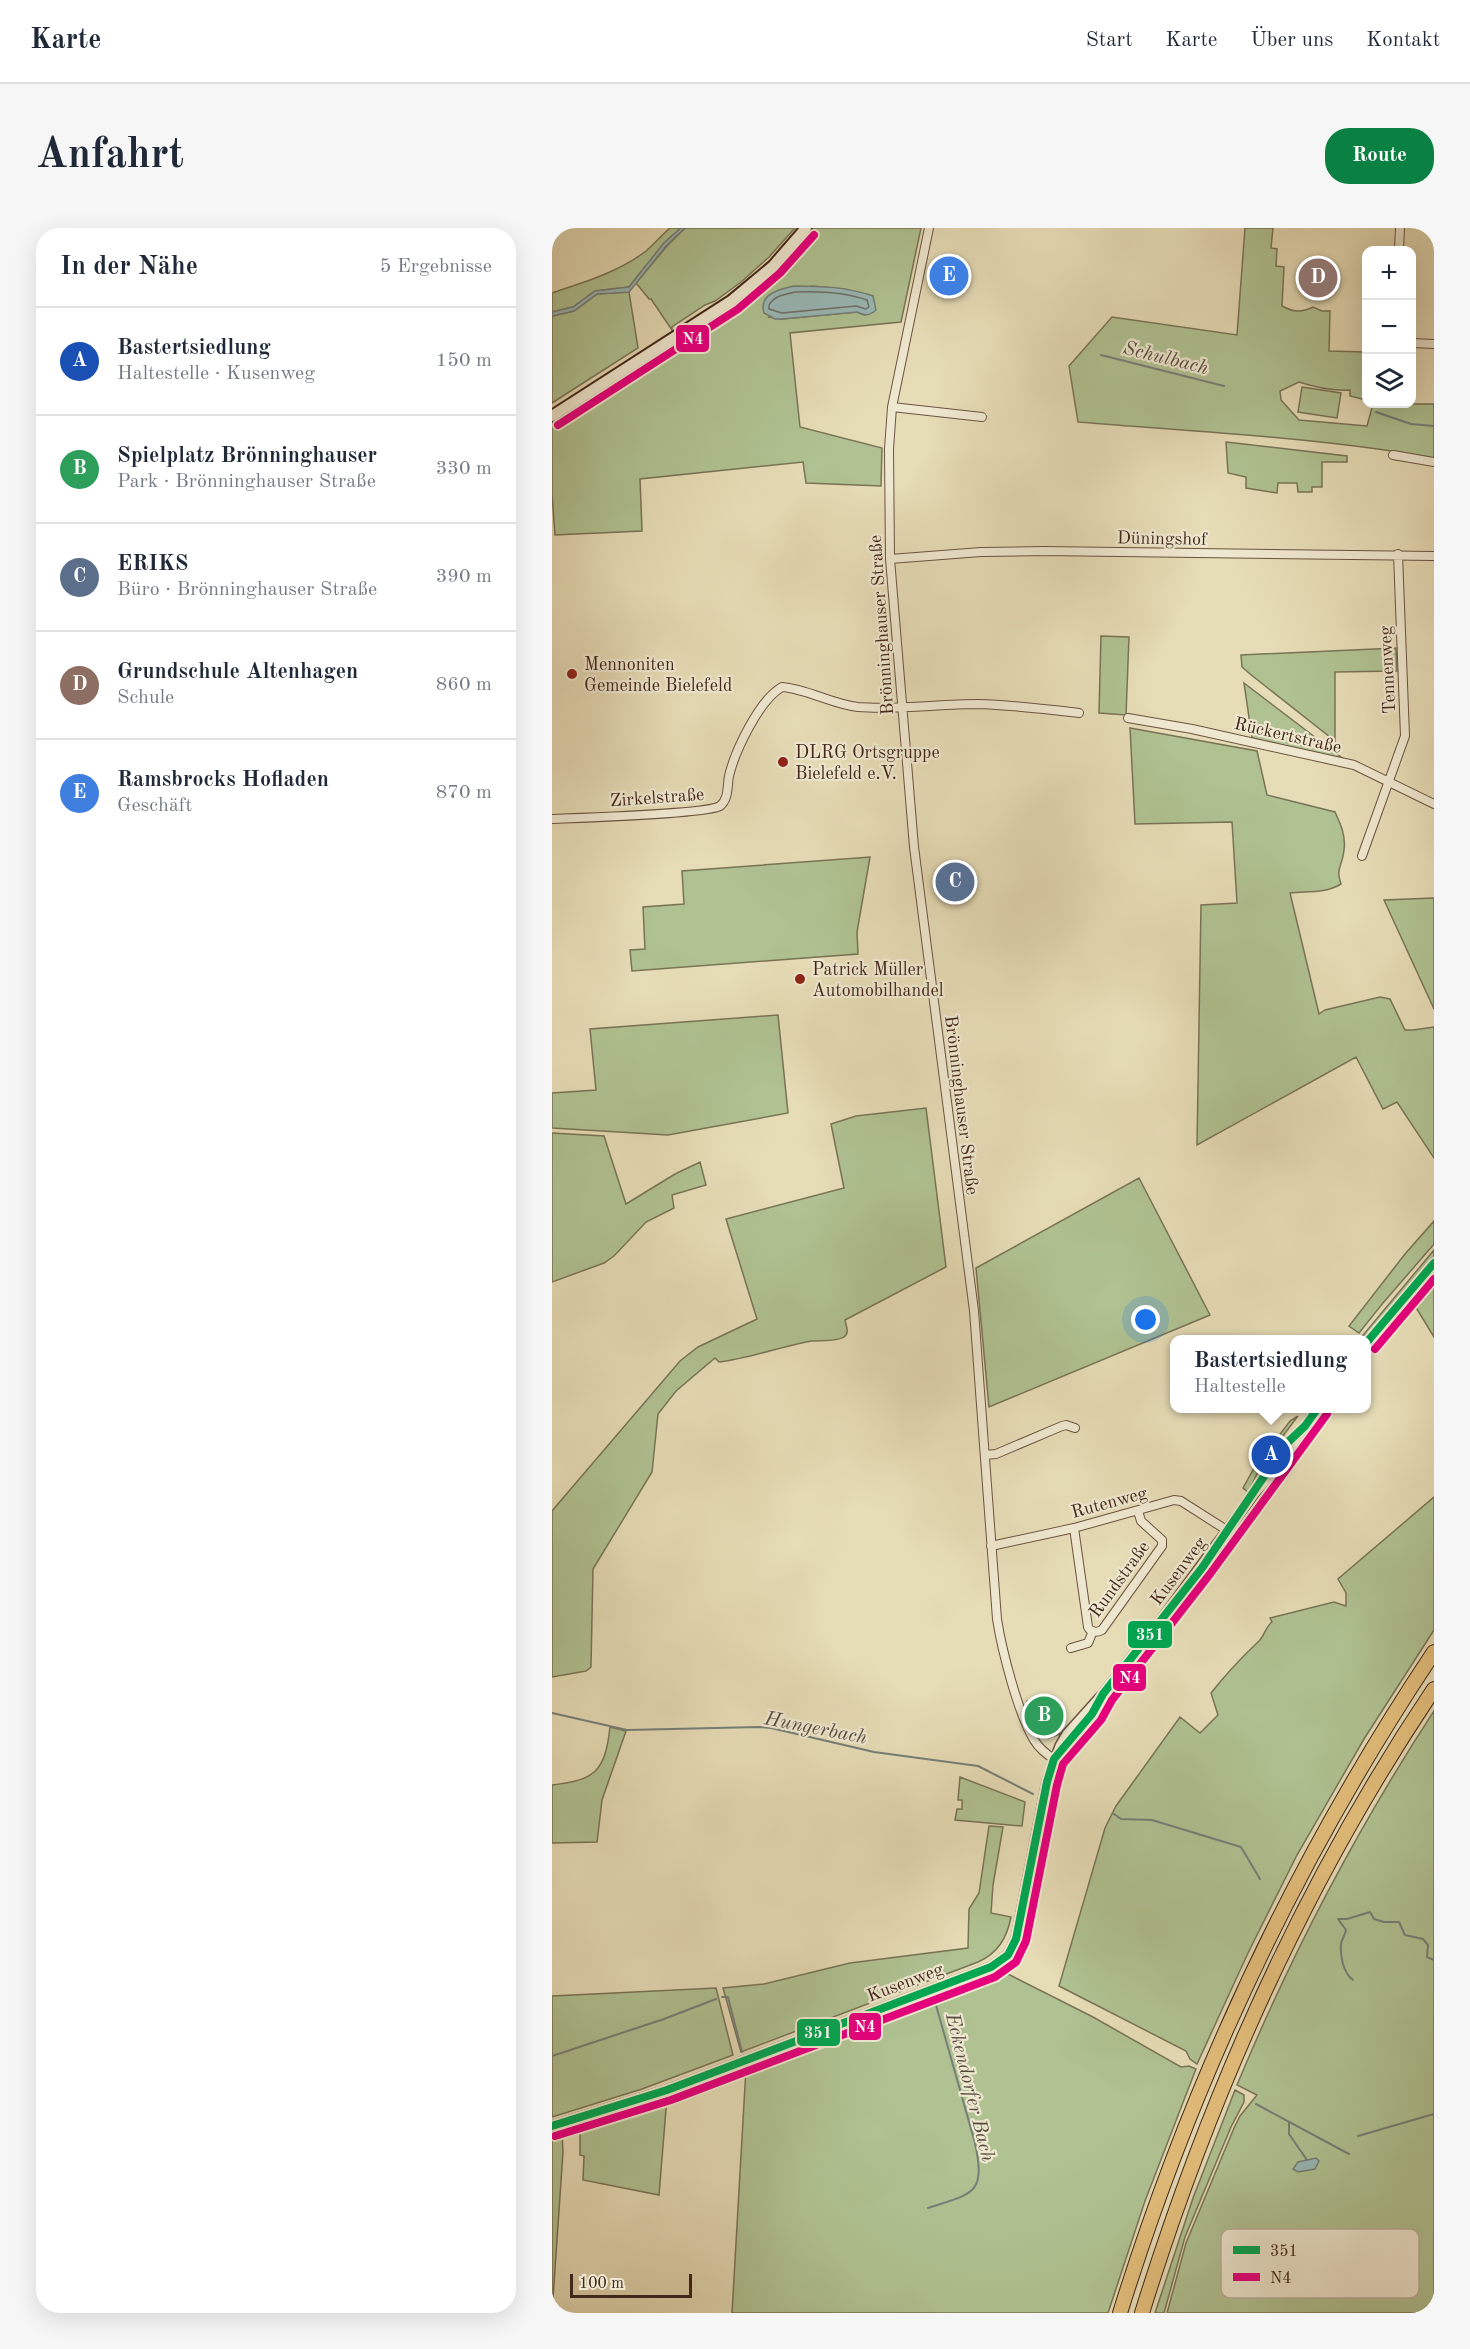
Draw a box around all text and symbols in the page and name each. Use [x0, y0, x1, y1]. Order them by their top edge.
text: Karte [30, 27, 101, 55]
text: Start [1086, 30, 1133, 51]
text: Karte [1166, 30, 1217, 51]
text: Über uns [1250, 30, 1333, 51]
text: Kontakt [1366, 30, 1440, 51]
button: Route [1325, 128, 1434, 184]
text: Anfahrt [36, 135, 184, 177]
map controls [1362, 246, 1416, 408]
button: + [1362, 246, 1416, 300]
text: In der Nähe [60, 254, 198, 280]
pin: E [930, 254, 968, 298]
pin: D [1298, 256, 1338, 300]
text: 5 Ergebnisse [380, 257, 492, 277]
button: − [1362, 300, 1416, 354]
line badge: N4 [675, 324, 710, 353]
text: N4 [682, 332, 704, 348]
text: Bastertsiedlung [117, 337, 271, 359]
water label: Schulbach [1121, 339, 1210, 379]
text: A [72, 351, 87, 371]
text: 150 m [436, 351, 492, 371]
button: layers [1362, 354, 1416, 408]
text: Haltestelle · Kusenweg [117, 364, 315, 384]
text: Spielplatz Brönninghauser [117, 445, 377, 467]
text: B [72, 459, 87, 479]
text: 330 m [436, 459, 492, 479]
text: Park · Brönninghauser Straße [117, 472, 376, 492]
street label: Düningshof [1117, 529, 1208, 549]
street label: Brönninghauser Straße [867, 534, 897, 716]
text: ERIKS [117, 553, 189, 575]
text: C [73, 567, 86, 587]
text: 390 m [436, 567, 492, 587]
text: Büro · Brönninghauser Straße [117, 580, 377, 600]
street label: Tennenweg [1377, 625, 1399, 715]
place label: Mennoniten Gemeinde Bielefeld [584, 656, 732, 695]
text: Grundschule Altenhagen [117, 661, 358, 683]
marker: Mennoniten Gemeinde Bielefeld [565, 667, 579, 681]
text: D [72, 675, 87, 695]
text: 860 m [436, 675, 492, 695]
text: Schule [117, 688, 174, 708]
street label: Rückertstraße [1232, 715, 1343, 757]
place label: DLRG Ortsgruppe Bielefeld e.V. [795, 744, 940, 783]
marker: DLRG Ortsgruppe Bielefeld e.V. [776, 755, 790, 769]
text: Ramsbrocks Hofladen [117, 769, 329, 791]
text: E [73, 783, 86, 803]
text: 870 m [436, 783, 492, 803]
street label: Zirkelstraße [609, 786, 705, 810]
text: Geschäft [117, 796, 192, 816]
pin: C [936, 860, 974, 904]
place label: Patrick Müller Automobilhandel [812, 961, 944, 1000]
marker: Patrick Müller Automobilhandel [793, 972, 807, 986]
street label: Brönninghauser Straße [941, 1014, 981, 1196]
your location [1131, 1305, 1160, 1334]
popup [1170, 1335, 1371, 1413]
text: Bastertsiedlung [1194, 1350, 1347, 1372]
text: Haltestelle [1194, 1377, 1286, 1397]
pin: A [1252, 1432, 1290, 1478]
street label: Rutenweg [1069, 1484, 1149, 1522]
street label: Kusenweg [1147, 1534, 1210, 1609]
street label: Rundstraße [1086, 1538, 1153, 1621]
line badge: 351 [1127, 1620, 1173, 1649]
text: 351 [1136, 1628, 1164, 1644]
line badge: N4 [1112, 1663, 1147, 1692]
text: N4 [1119, 1671, 1141, 1687]
pin: B [1024, 1694, 1064, 1738]
water label: Hungerbach [762, 1709, 869, 1749]
street label: Kusenweg [865, 1960, 946, 2006]
water label: Eckendorfer Bach [941, 2010, 997, 2164]
line badge: N4 [848, 2012, 882, 2041]
line badge: 351 [796, 2018, 841, 2047]
text: N4 [854, 2020, 876, 2036]
text: 351 [804, 2026, 832, 2042]
legend [1221, 2229, 1419, 2298]
text: 351 [1270, 2244, 1298, 2260]
scale bar [570, 2271, 692, 2298]
text: N4 [1270, 2271, 1292, 2287]
text: 100 m [579, 2276, 624, 2292]

